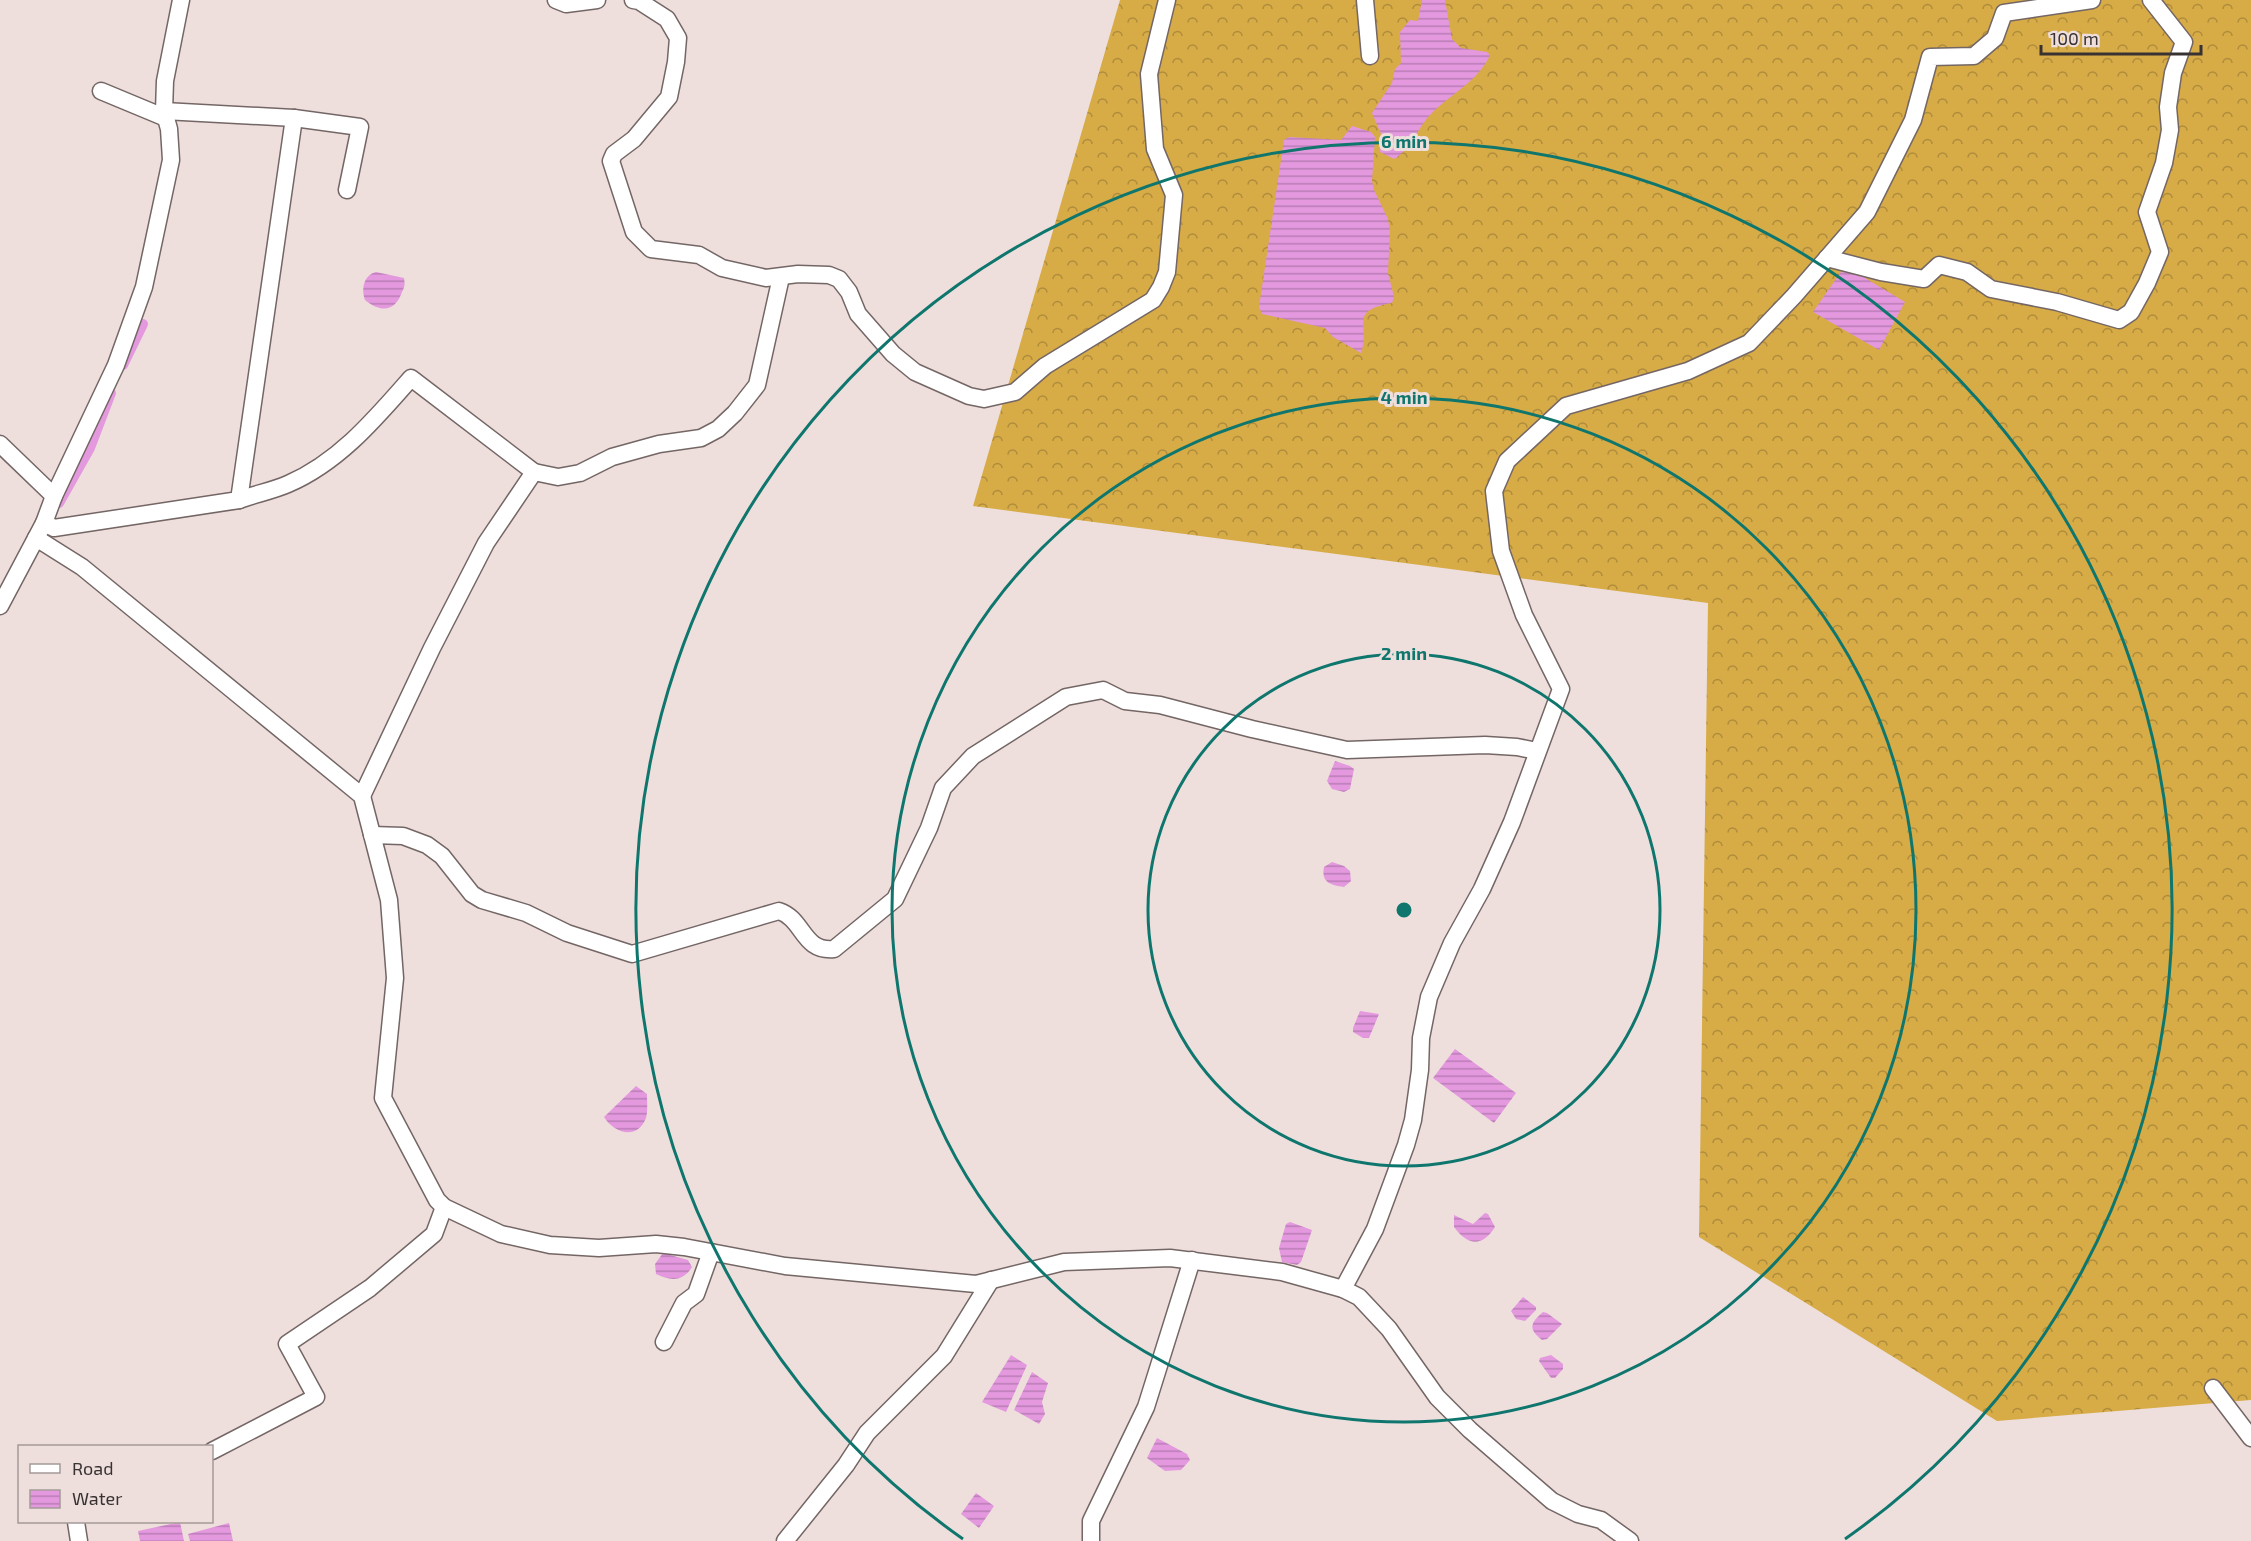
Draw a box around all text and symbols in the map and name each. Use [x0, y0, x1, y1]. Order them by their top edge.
scale bar [2041, 18, 2202, 56]
text: 100 m [2050, 27, 2099, 49]
text: 6 min [1381, 130, 1427, 152]
text: 4 min [1381, 386, 1428, 408]
text: 2 min [1381, 642, 1427, 664]
centre of rings [1394, 900, 1414, 920]
legend [18, 1445, 213, 1523]
text: Road [72, 1457, 113, 1479]
text: Water [72, 1487, 122, 1509]

